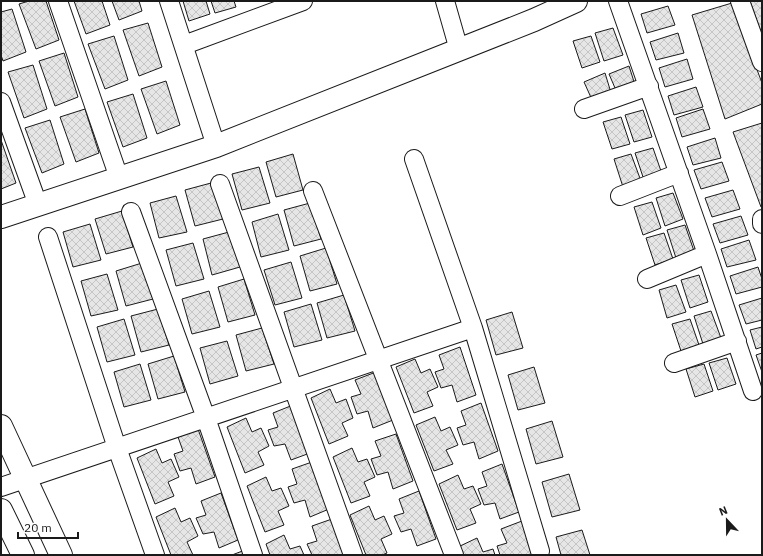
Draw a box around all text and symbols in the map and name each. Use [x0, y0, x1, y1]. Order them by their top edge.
north arrow [707, 500, 747, 540]
text: N [717, 503, 730, 519]
scale bar [18, 514, 78, 540]
text: 20 m [24, 520, 52, 535]

